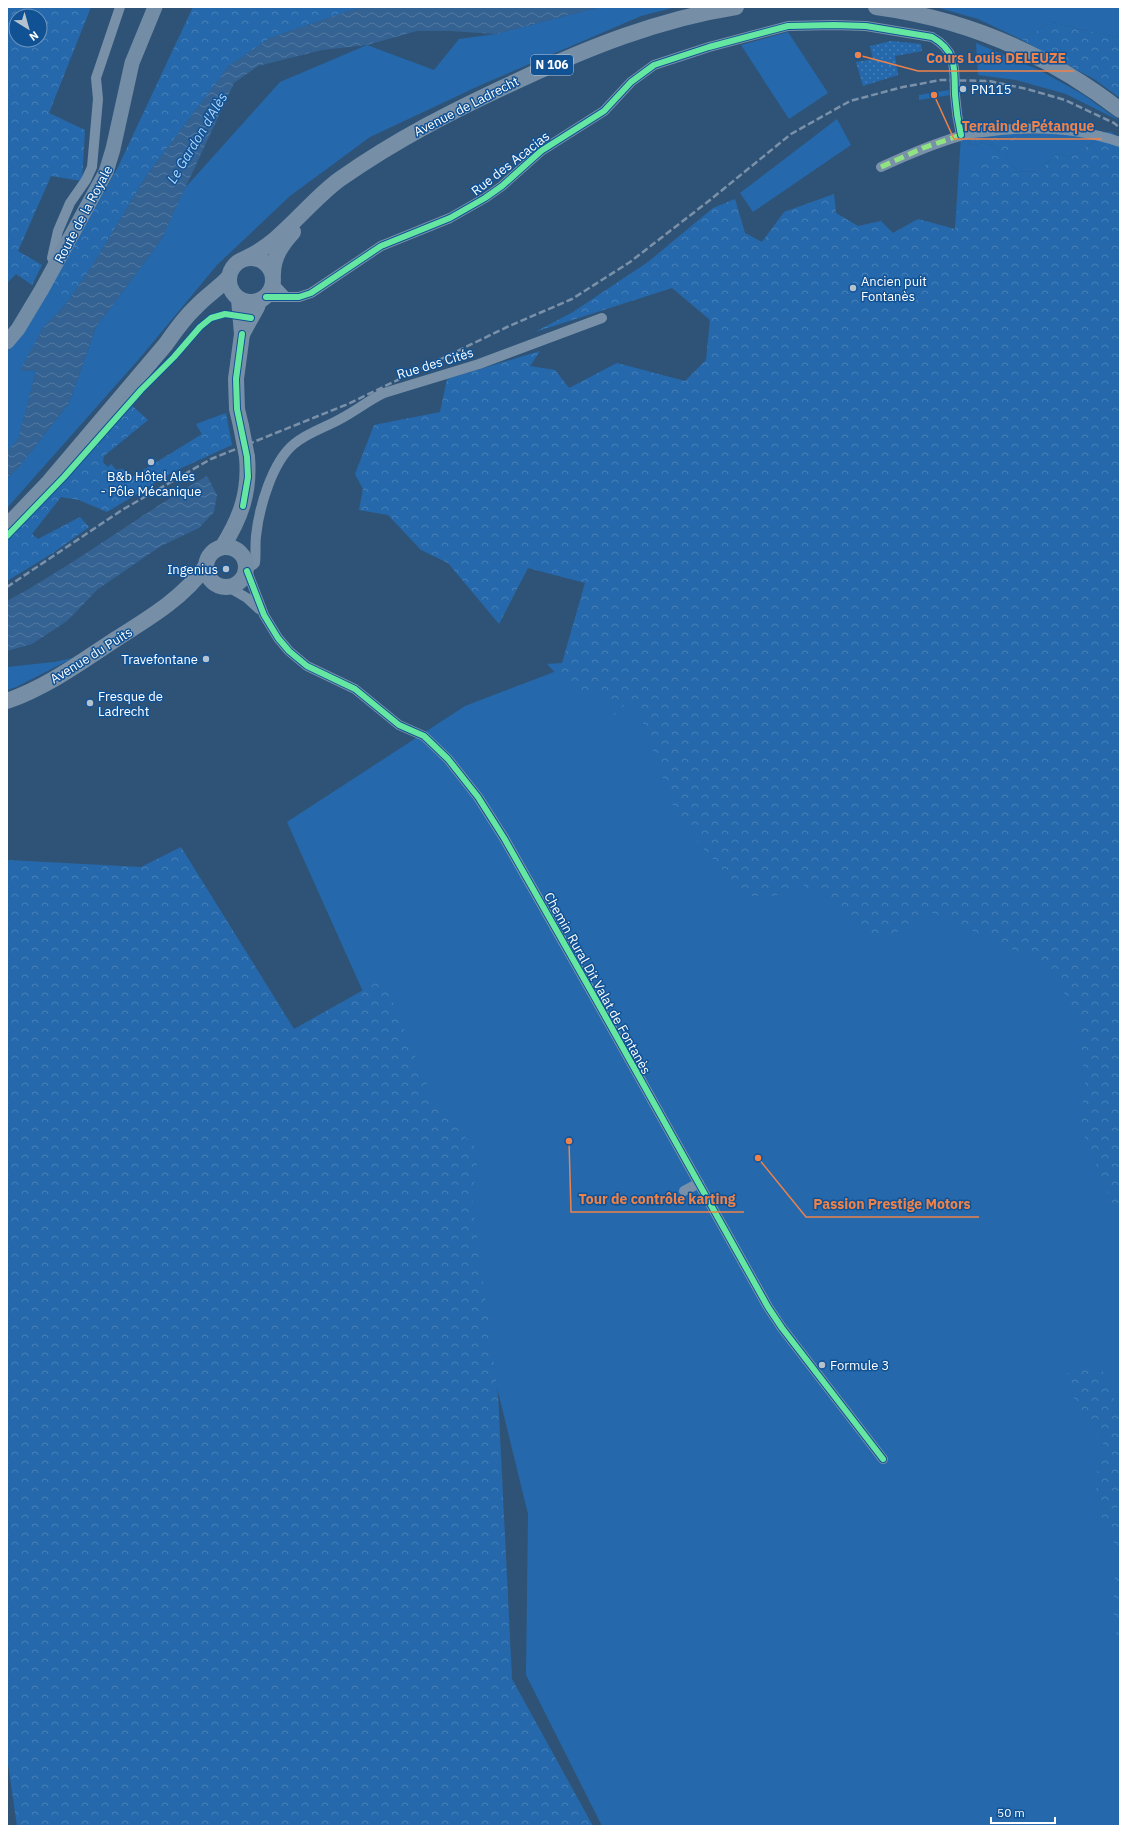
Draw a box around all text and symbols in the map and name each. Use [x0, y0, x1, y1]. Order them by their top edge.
north arrow [8, 8, 48, 48]
text: N [27, 28, 41, 44]
callout: Cours Louis DELEUZE [918, 45, 1074, 71]
text: Cours Louis DELEUZE [926, 49, 1066, 67]
road number: N 106 [531, 55, 573, 75]
street label: Avenue de Ladrecht [411, 73, 522, 140]
place label: PN115 [971, 81, 1011, 98]
marker: PN115 [958, 84, 968, 94]
water label: Le Gardon d'Alès [163, 89, 231, 187]
callout: Terrain de Pétanque [954, 113, 1102, 139]
text: Terrain de Pétanque [962, 117, 1094, 135]
street label: Rue des Acacias [468, 127, 553, 199]
street label: Route de la Royale [51, 163, 116, 266]
place label: Ancien puit Fontanès [861, 273, 927, 305]
marker: Ancien puit Fontanès [848, 283, 858, 293]
street label: Rue des Cités [395, 344, 476, 383]
marker: B&b Hôtel Ales - Pôle Mécanique [146, 457, 156, 467]
place label: B&b Hôtel Ales - Pôle Mécanique [101, 468, 201, 500]
place label: Ingenius [167, 561, 218, 578]
marker: Ingenius [221, 564, 231, 574]
street label: Avenue du Puits [47, 623, 136, 688]
place label: Travefontane [121, 651, 198, 668]
marker: Travefontane [201, 654, 211, 664]
place label: Fresque de Ladrecht [98, 688, 163, 720]
marker: Fresque de Ladrecht [85, 698, 95, 708]
street label: Chemin Rural Dit Valat de Fontanès [540, 889, 655, 1077]
callout: Tour de contrôle karting [571, 1186, 744, 1212]
text: Tour de contrôle karting [578, 1190, 736, 1208]
callout: Passion Prestige Motors [806, 1191, 979, 1217]
text: Passion Prestige Motors [813, 1195, 971, 1213]
place label: Formule 3 [830, 1357, 889, 1374]
marker: Formule 3 [817, 1360, 827, 1370]
scale bar [991, 1799, 1055, 1825]
text: 50 m [997, 1805, 1025, 1820]

